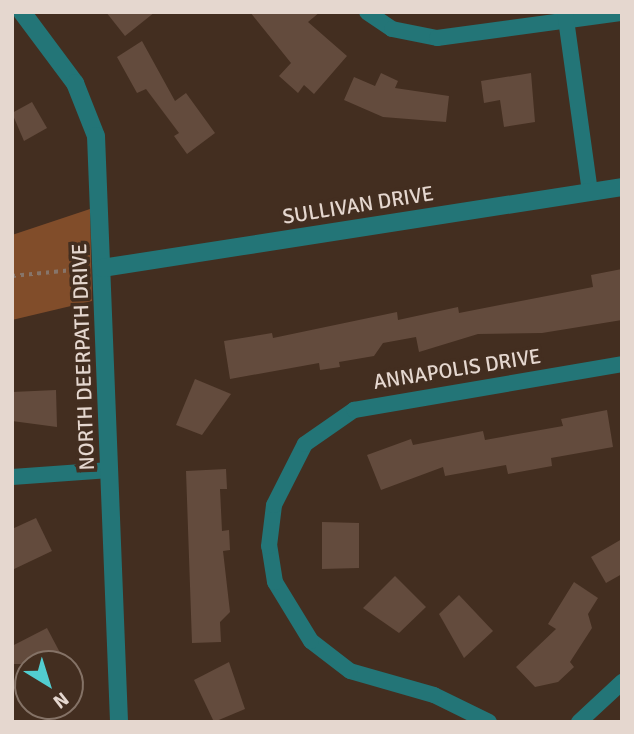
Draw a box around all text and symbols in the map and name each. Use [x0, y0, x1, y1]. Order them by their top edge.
street label: SULLIVAN DRIVE [281, 181, 435, 229]
street label: NORTH DEERPATH DRIVE [66, 243, 100, 471]
street label: ANNAPOLIS DRIVE [371, 343, 543, 395]
north arrow [14, 650, 84, 720]
text: N [48, 686, 73, 713]

